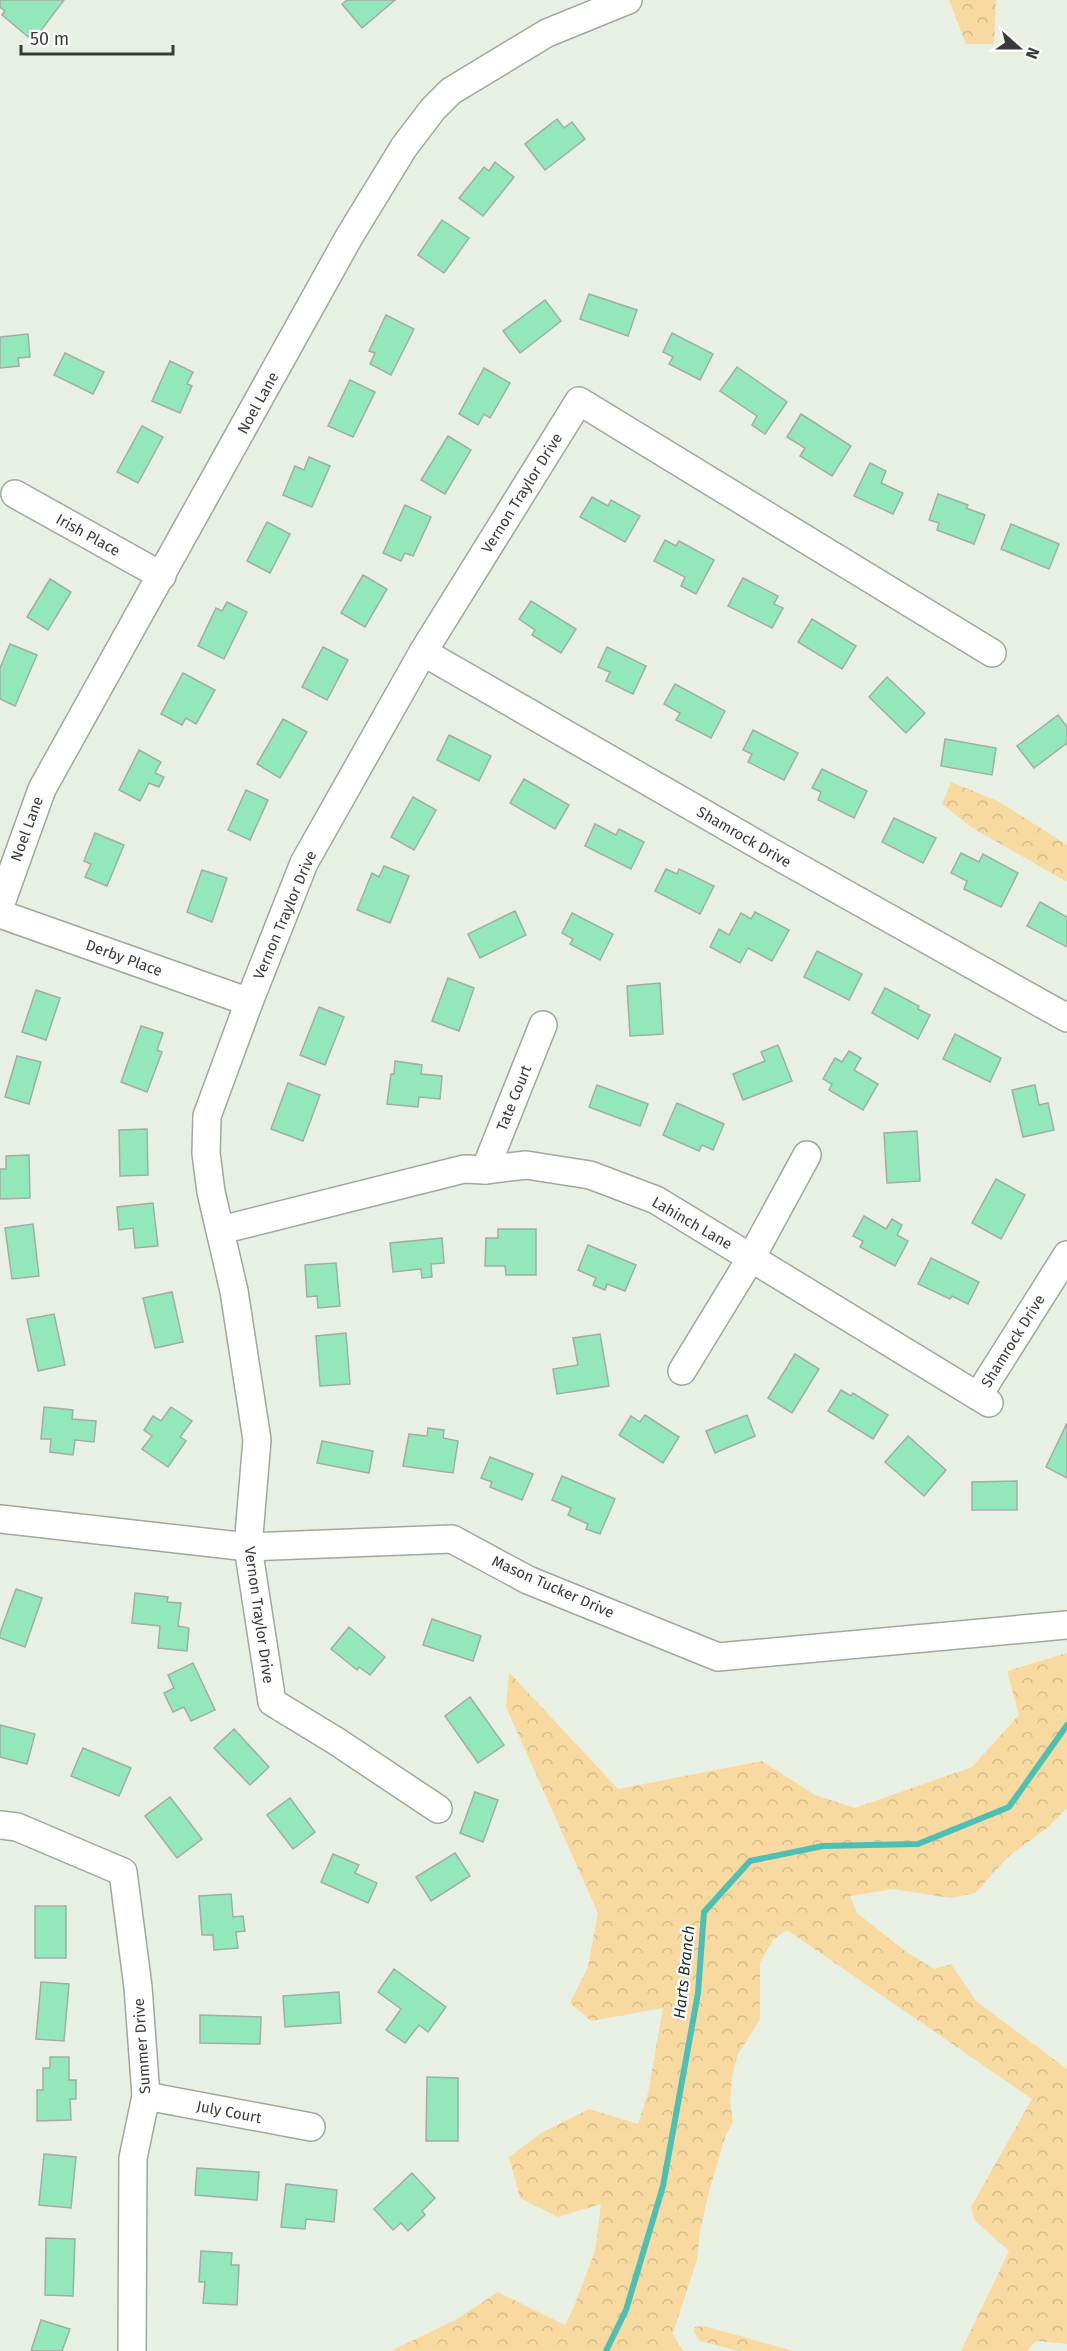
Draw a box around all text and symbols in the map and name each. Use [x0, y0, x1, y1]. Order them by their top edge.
scale bar [21, 18, 172, 56]
north arrow [989, 18, 1049, 78]
text: 50 m [30, 28, 69, 50]
text: N [1022, 45, 1043, 62]
street label: Noel Lane [234, 369, 282, 437]
street label: Vernon Traylor Drive [478, 430, 566, 556]
street label: Irish Place [53, 510, 123, 560]
street label: Noel Lane [7, 794, 47, 864]
street label: Shamrock Drive [694, 803, 794, 871]
street label: Vernon Traylor Drive [250, 848, 320, 982]
street label: Derby Place [83, 936, 165, 980]
street label: Tate Court [493, 1062, 536, 1134]
street label: Lahinch Lane [649, 1193, 735, 1253]
street label: Shamrock Drive [977, 1291, 1049, 1391]
street label: Vernon Traylor Drive [240, 1545, 278, 1685]
street label: Mason Tucker Drive [489, 1552, 617, 1622]
water label: Harts Branch [670, 1924, 698, 2020]
street label: Summer Drive [130, 1998, 154, 2094]
street label: July Court [195, 2097, 264, 2127]

